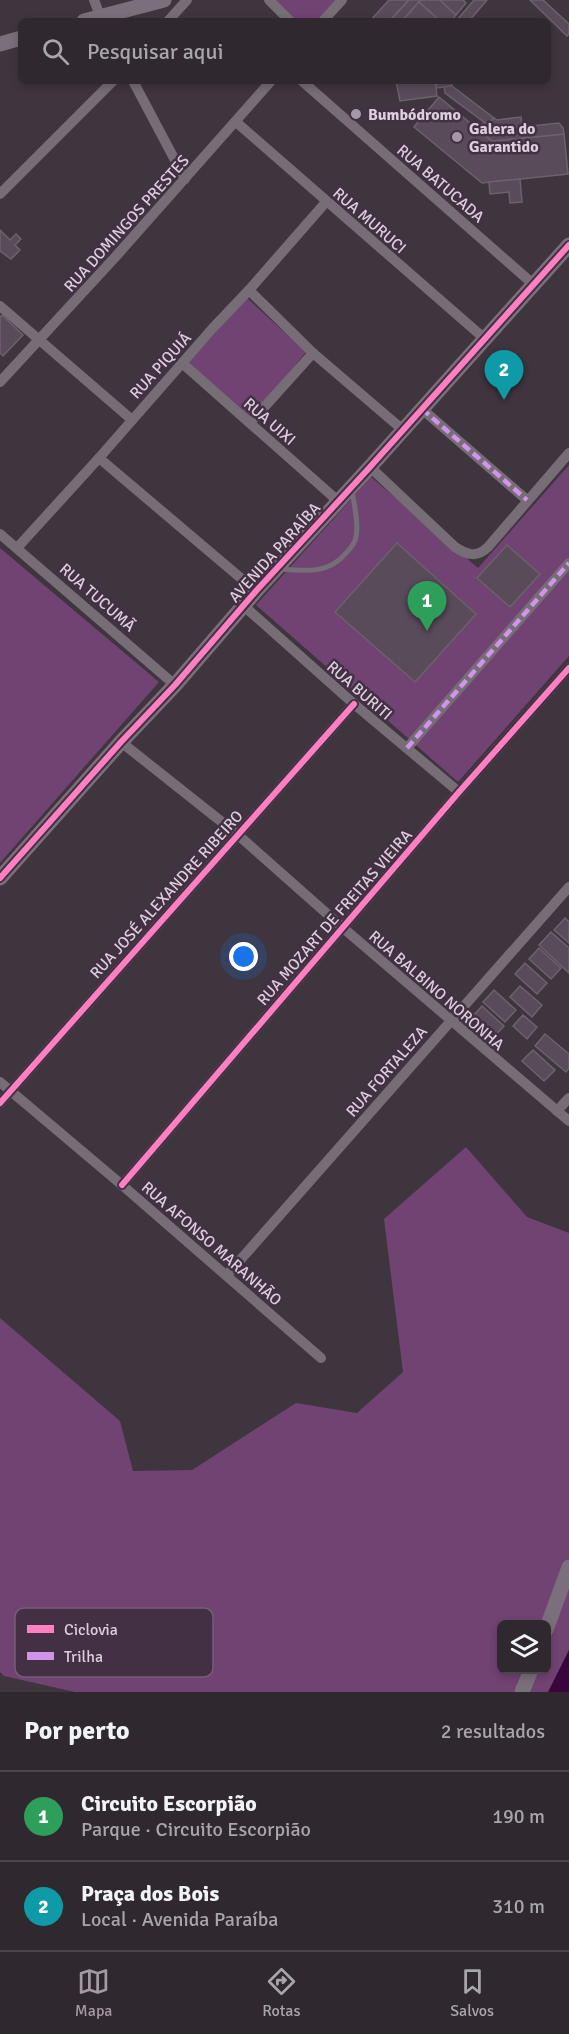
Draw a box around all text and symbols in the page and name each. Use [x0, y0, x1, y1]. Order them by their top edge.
search box [18, 18, 551, 84]
icon: search [39, 35, 72, 68]
text: Pesquisar aqui [87, 38, 223, 65]
place label: Bumbódromo [368, 105, 461, 125]
marker: Bumbódromo [349, 107, 363, 121]
place label: Galera do Garantido [469, 119, 539, 157]
marker: Galera do Garantido [450, 130, 464, 144]
street label: RUA BATUCADA [392, 140, 488, 227]
street label: RUA DOMINGOS PRESTES [60, 151, 194, 296]
street label: RUA MURUCI [328, 183, 410, 258]
street label: RUA PIQUIÁ [126, 328, 196, 403]
pin: 2 [484, 350, 524, 400]
street label: RUA UIXI [239, 394, 300, 450]
street label: AVENIDA PARAÍBA [225, 498, 325, 607]
street label: RUA TUCUMÃ [55, 559, 140, 636]
pin: 1 [408, 582, 446, 631]
street label: RUA BURITI [322, 657, 396, 725]
street label: RUA JOSÉ ALEXANDRE RIBEIRO [86, 806, 248, 983]
street label: RUA MOZART DE FREITAS VIEIRA [253, 825, 417, 1010]
street label: RUA BALBINO NORONHA [365, 927, 508, 1055]
your location [229, 942, 258, 971]
street label: RUA FORTALEZA [342, 1022, 432, 1121]
street label: RUA AFONSO MARANHÃO [137, 1177, 286, 1310]
legend [15, 1608, 213, 1677]
text: Ciclovia [64, 1620, 118, 1640]
map controls [497, 1620, 551, 1674]
button: layers [497, 1620, 551, 1674]
text: Trilha [64, 1647, 103, 1667]
text: Por perto [24, 1715, 130, 1747]
text: 2 resultados [441, 1719, 545, 1744]
text: Circuito Escorpião [81, 1790, 257, 1817]
text: 1 [38, 1804, 49, 1829]
text: 190 m [492, 1804, 545, 1829]
text: Parque · Circuito Escorpião [81, 1817, 311, 1842]
text: Praça dos Bois [81, 1880, 219, 1907]
text: 2 [38, 1894, 49, 1919]
text: 310 m [492, 1894, 545, 1919]
text: Local · Avenida Paraíba [81, 1907, 278, 1932]
tab: Mapa [75, 1965, 112, 2021]
tab: Rotas [262, 1965, 300, 2021]
tab: Salvos [450, 1965, 494, 2021]

